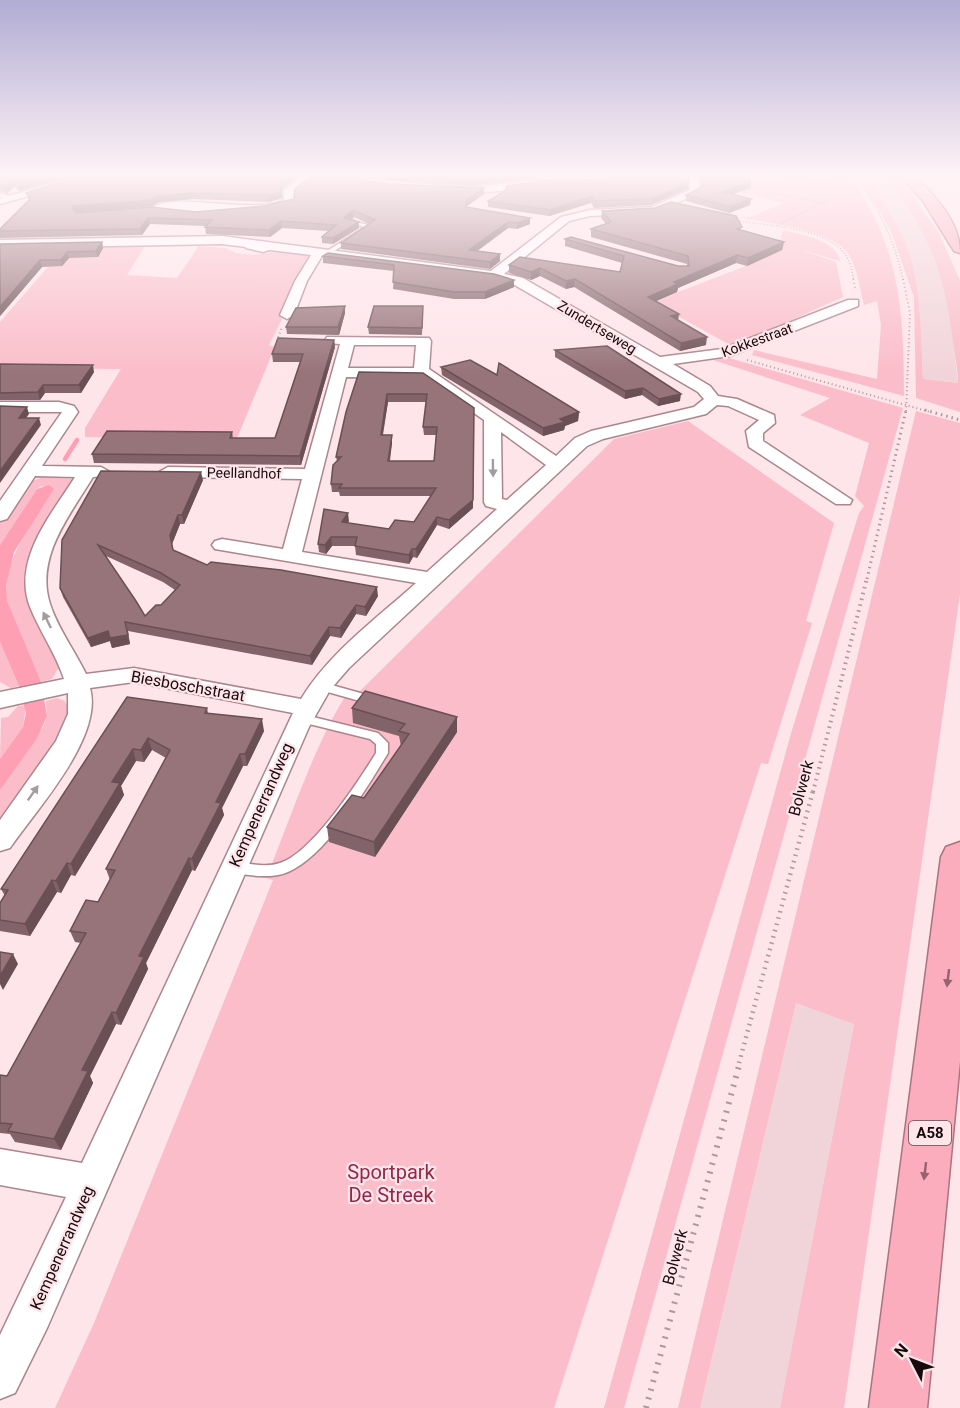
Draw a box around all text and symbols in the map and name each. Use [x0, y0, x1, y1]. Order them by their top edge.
street label: Zundertseweg [555, 297, 639, 357]
street label: Kokkestraat [719, 320, 795, 360]
one-way arrow [488, 459, 497, 478]
street label: Peellandhof [207, 464, 281, 482]
one-way arrow [43, 611, 52, 628]
street label: Biesboschstraat [130, 667, 246, 705]
street label: Kempenerrandweg [225, 740, 297, 870]
street label: Bolwerk [784, 757, 818, 818]
one-way arrow [27, 786, 39, 802]
one-way arrow [943, 968, 953, 987]
road number: A58 [909, 1121, 951, 1145]
park label: Sportpark De Streek [347, 1160, 436, 1207]
one-way arrow [921, 1162, 930, 1181]
street label: Kempenerrandweg [26, 1183, 98, 1313]
street label: Bolwerk [658, 1226, 692, 1287]
north arrow [882, 1330, 942, 1390]
text: N [890, 1340, 912, 1361]

